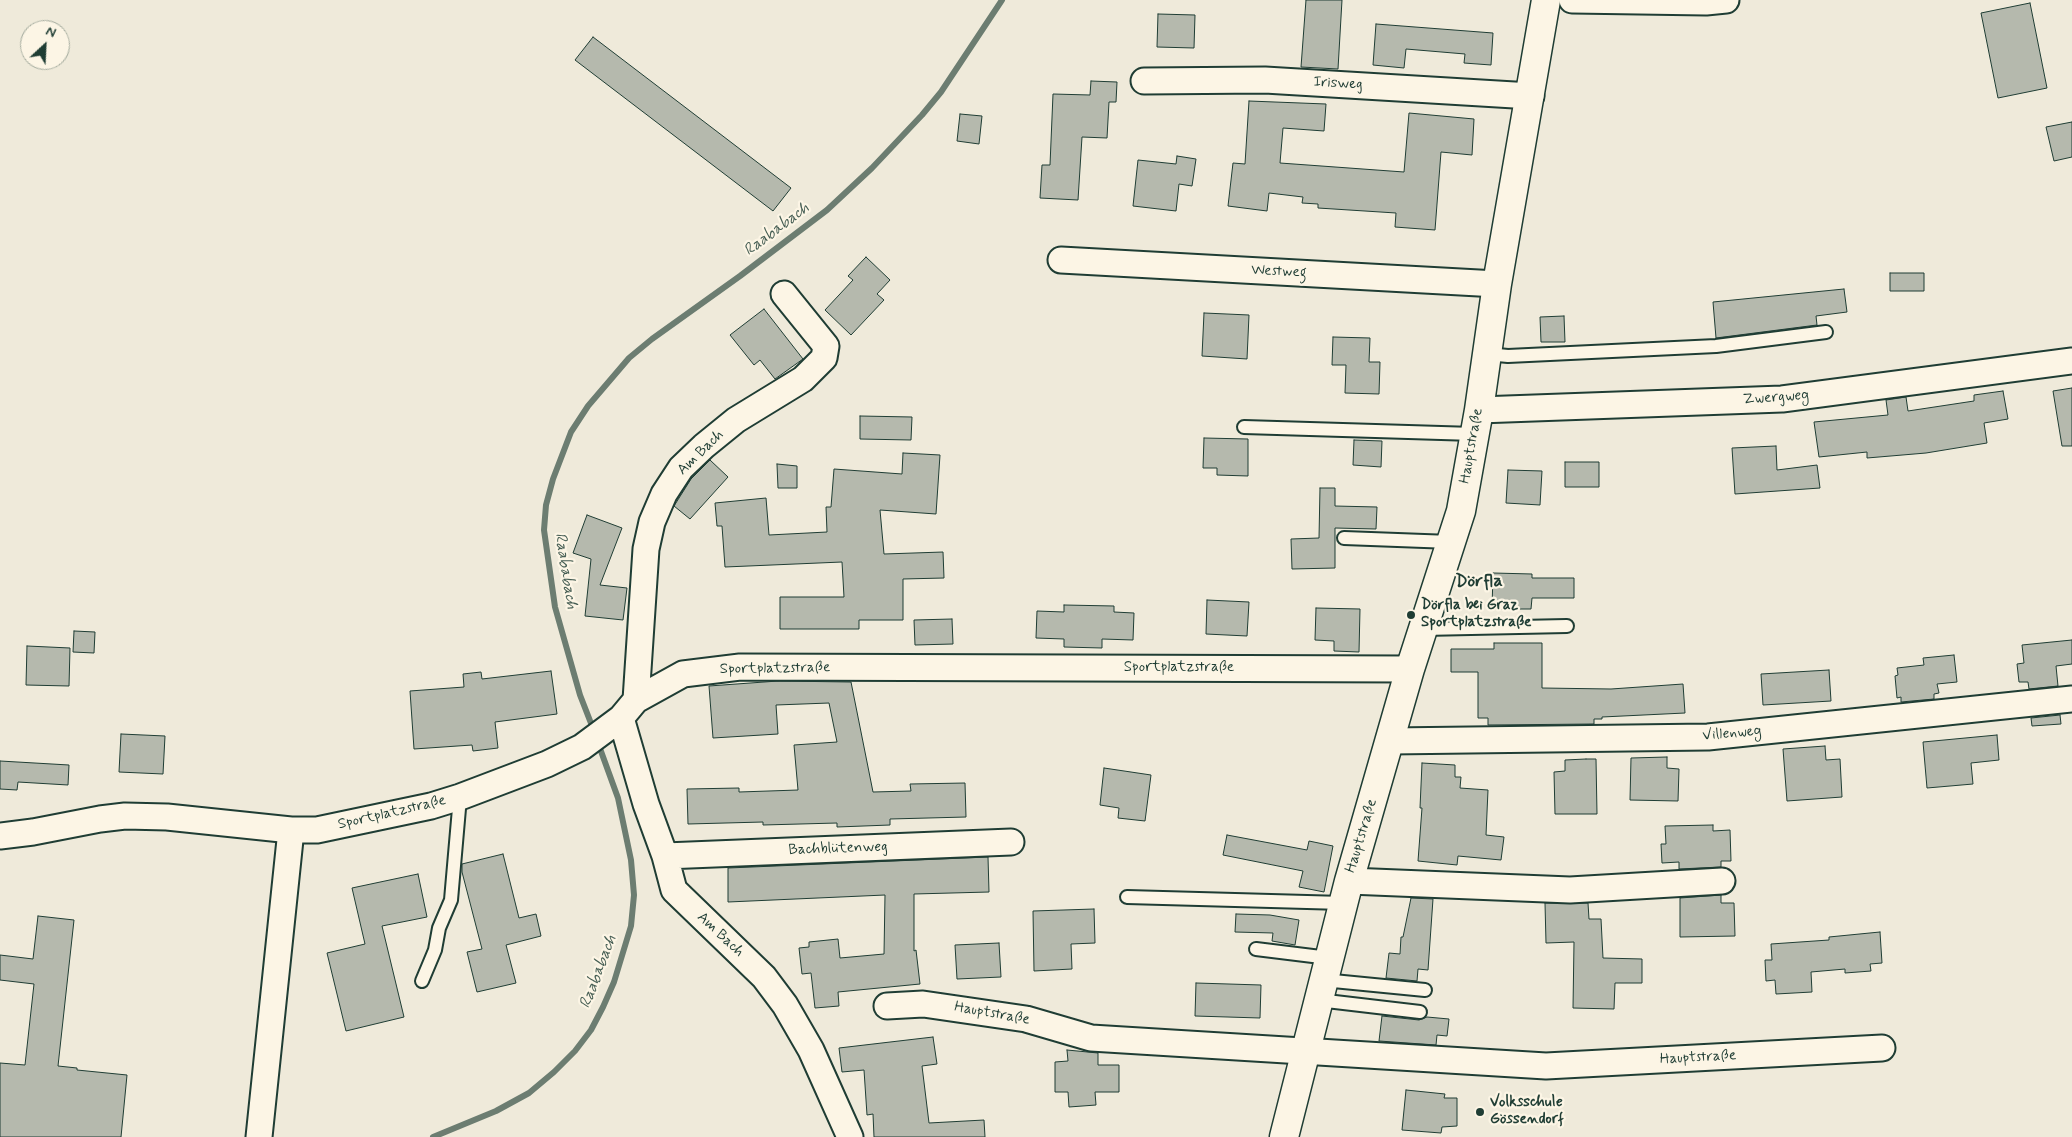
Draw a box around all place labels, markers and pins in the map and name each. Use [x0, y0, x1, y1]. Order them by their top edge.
place label: Dörfla bei Graz Sportplatzstraße [1421, 597, 1531, 632]
marker: Dörfla bei Graz Sportplatzstraße [1405, 609, 1417, 621]
place label: Volksschule Gössendorf [1490, 1094, 1564, 1129]
marker: Volksschule Gössendorf [1474, 1106, 1486, 1118]

